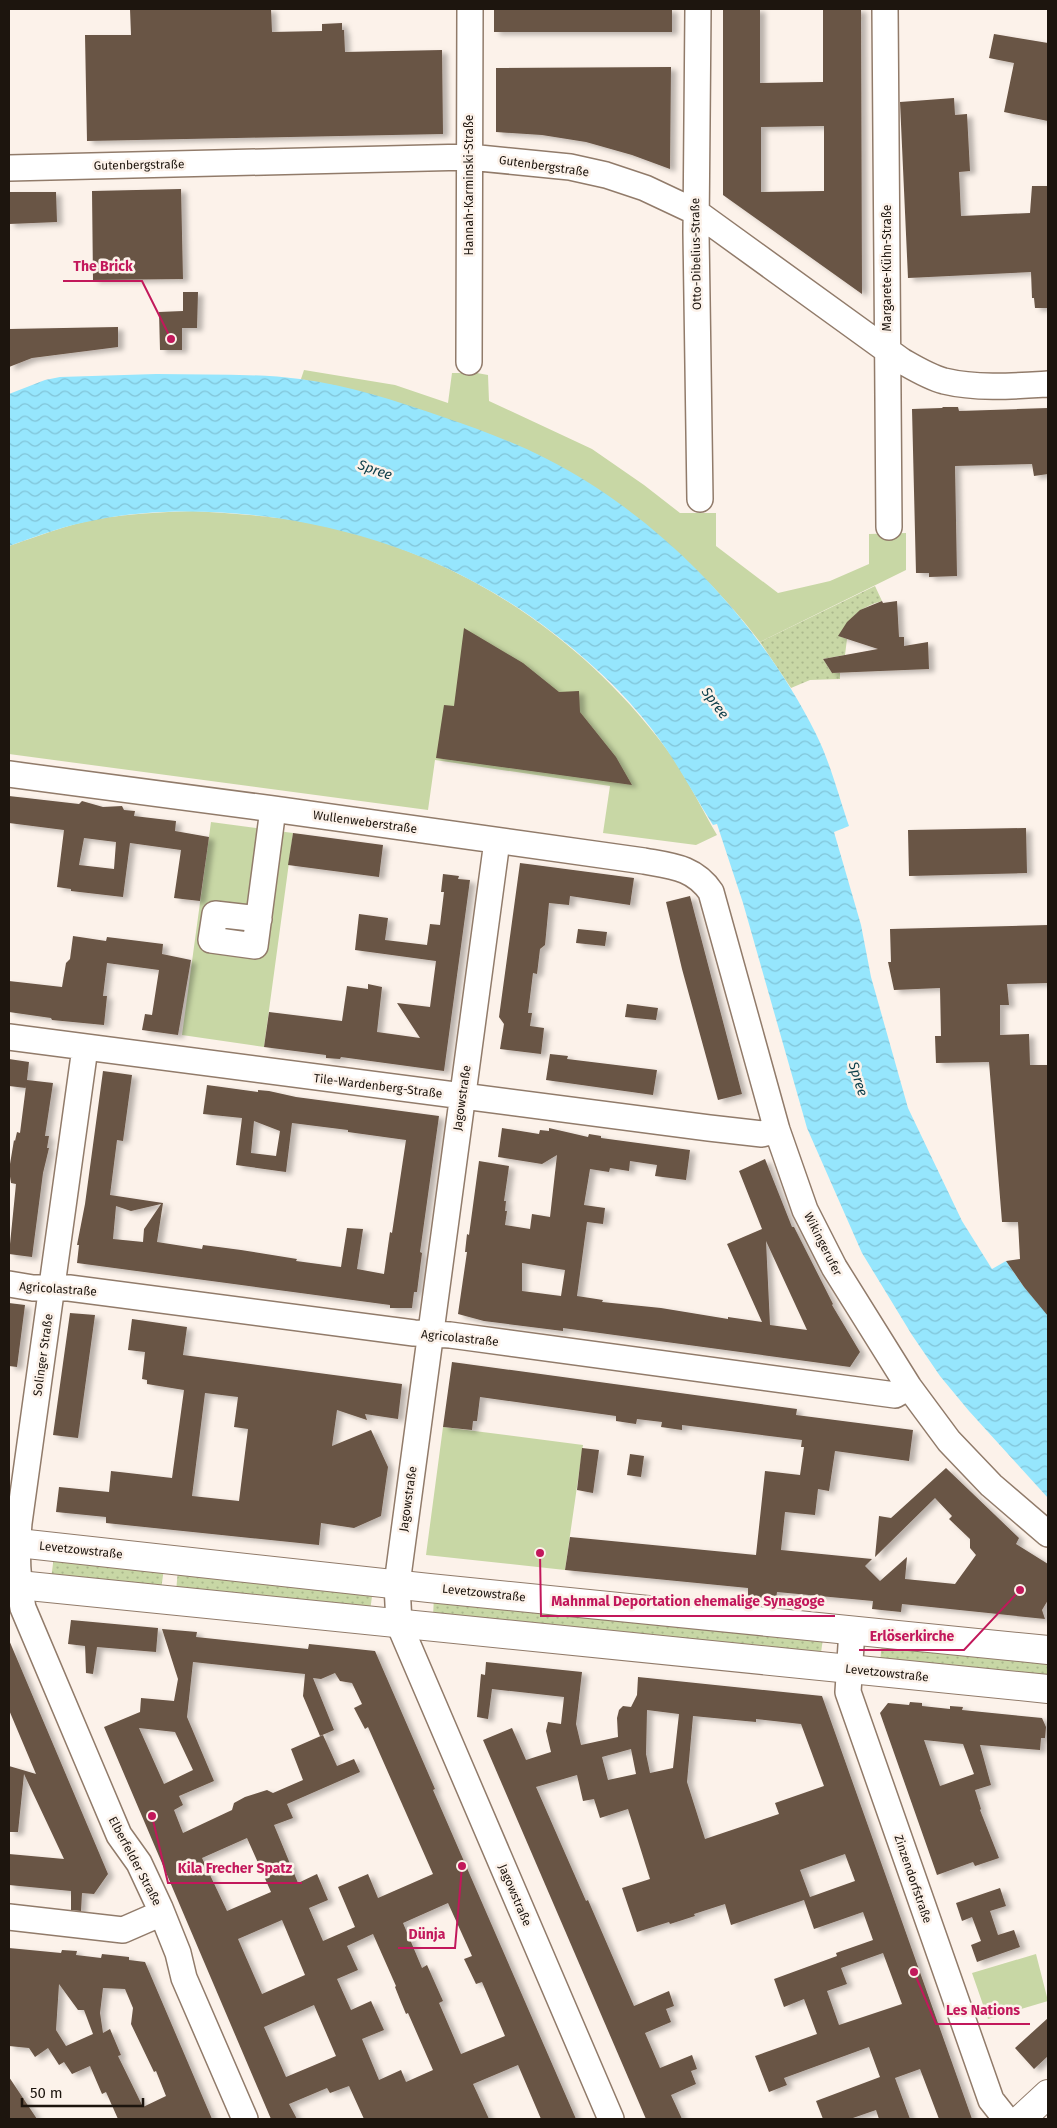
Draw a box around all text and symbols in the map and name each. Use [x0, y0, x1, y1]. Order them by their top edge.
street label: Hannah-Karminski-Straße [462, 115, 476, 255]
street label: Gutenbergstraße [498, 153, 590, 179]
street label: Gutenbergstraße [93, 157, 185, 173]
street label: Otto-Dibelius-Straße [688, 198, 704, 310]
street label: Margarete-Kühn-Straße [880, 205, 894, 331]
callout: The Brick [63, 252, 142, 281]
text: The Brick [73, 258, 133, 275]
water label: Spree [355, 456, 394, 484]
water label: Spree [697, 683, 732, 722]
street label: Wullenweberstraße [312, 808, 418, 836]
water label: Spree [844, 1059, 871, 1098]
street label: Jagowstraße [450, 1064, 474, 1132]
street label: Tile-Wardenberg-Straße [313, 1071, 443, 1101]
street label: Wikingerufer [801, 1210, 845, 1278]
street label: Agricolastraße [19, 1279, 97, 1299]
street label: Solinger Straße [30, 1313, 56, 1397]
street label: Agricolastraße [421, 1327, 499, 1349]
street label: Jagowstraße [396, 1465, 420, 1533]
street label: Levetzowstraße [38, 1539, 124, 1561]
street label: Levetzowstraße [441, 1582, 527, 1604]
callout: Mahnmal Deportation ehemalige Synagoge [541, 1587, 835, 1616]
text: Mahnmal Deportation ehemalige Synagoge [551, 1593, 825, 1610]
callout: Erlöserkirche [859, 1621, 964, 1650]
text: Erlöserkirche [870, 1628, 955, 1645]
street label: Levetzowstraße [844, 1662, 930, 1684]
street label: Elberfelder Straße [106, 1814, 164, 1908]
street label: Zinzendorfstraße [891, 1833, 935, 1925]
callout: Kila Frecher Spatz [168, 1854, 302, 1883]
text: Kila Frecher Spatz [178, 1860, 293, 1877]
street label: Jagowstraße [496, 1862, 534, 1928]
callout: Dünja [398, 1919, 455, 1948]
text: Dünja [409, 1926, 446, 1943]
callout: Les Nations [936, 1995, 1030, 2024]
text: Les Nations [946, 2002, 1020, 2019]
scale bar [22, 2076, 144, 2108]
text: 50 m [30, 2084, 63, 2102]

